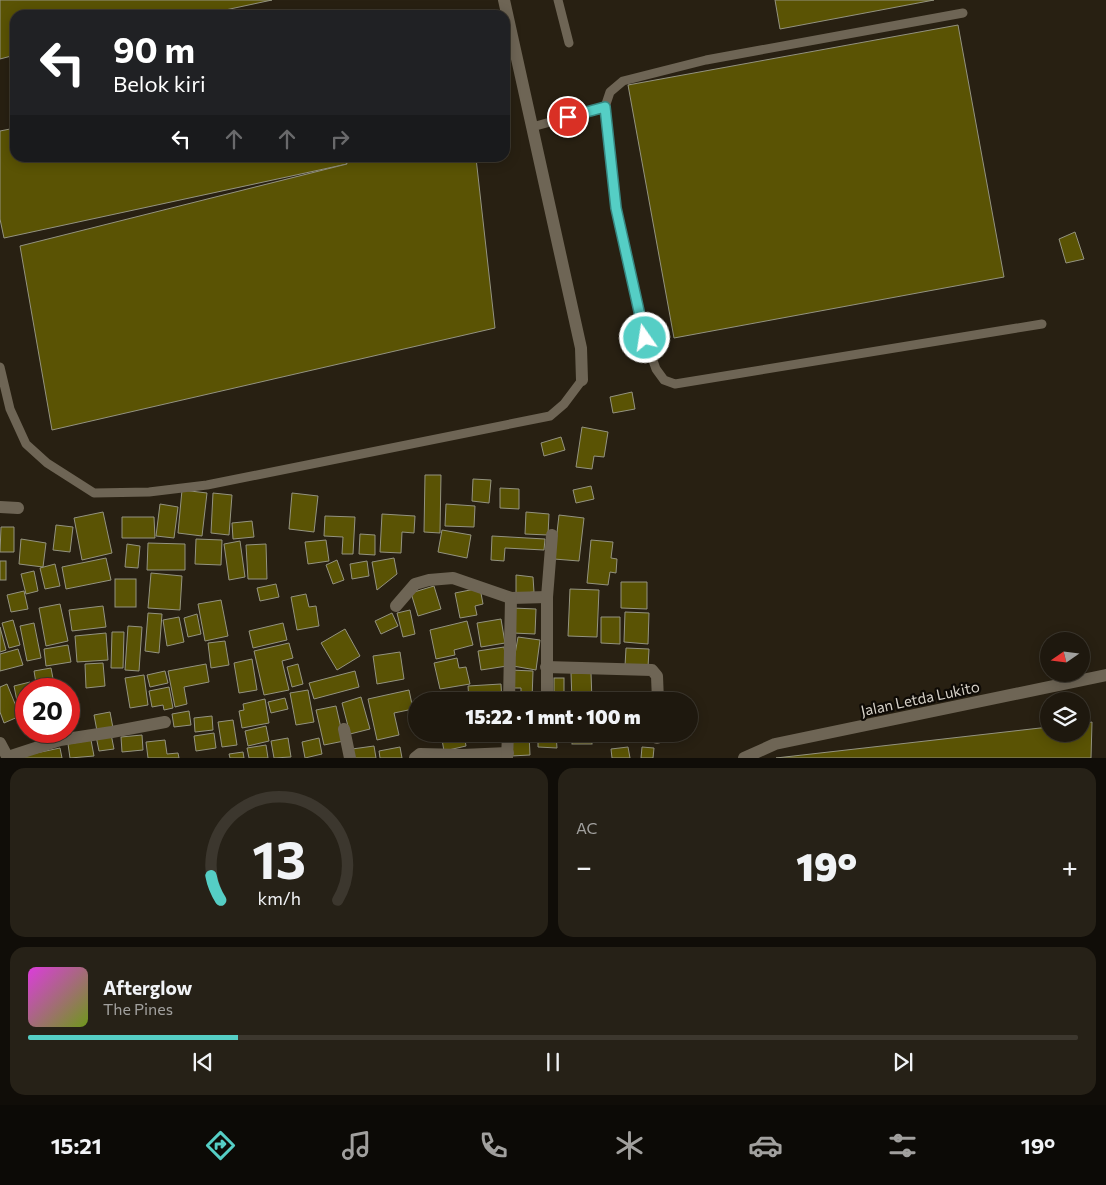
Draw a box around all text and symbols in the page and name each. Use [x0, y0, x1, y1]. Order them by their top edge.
text: 90 m [113, 27, 195, 70]
icon: left [30, 30, 95, 95]
text: Belok kiri [113, 70, 206, 97]
pin [547, 96, 589, 138]
icon: arrive [554, 103, 582, 131]
icon: left [167, 125, 195, 153]
icon: ahead [220, 125, 248, 153]
icon: ahead [273, 125, 301, 153]
icon: right [326, 125, 354, 153]
position arrow [618, 311, 670, 363]
north arrow [1040, 632, 1090, 682]
map controls [1040, 632, 1090, 742]
street label: Jalan Letda Lukito [859, 677, 981, 719]
speed limit sign: 20 [15, 678, 80, 743]
button: layers [1040, 692, 1090, 742]
text: 15:22 · 1 mnt · 100 m [465, 705, 641, 728]
text: AC [576, 818, 598, 837]
text: 13 [252, 826, 306, 890]
text: 19° [796, 842, 857, 889]
text: − [576, 849, 592, 883]
text: + [1062, 849, 1078, 883]
text: km/h [257, 887, 301, 909]
text: Afterglow [103, 976, 192, 999]
text: The Pines [103, 999, 173, 1018]
icon: previous [189, 1048, 217, 1076]
icon: pause [539, 1048, 567, 1076]
icon: next [889, 1048, 917, 1076]
icon: directions [203, 1128, 238, 1163]
icon: music [339, 1128, 374, 1163]
icon: phone [476, 1128, 511, 1163]
icon: climate [612, 1128, 647, 1163]
icon: car [748, 1128, 783, 1163]
icon: filters [885, 1128, 920, 1163]
text: 15:21 [51, 1132, 102, 1159]
text: 19° [1021, 1132, 1055, 1159]

